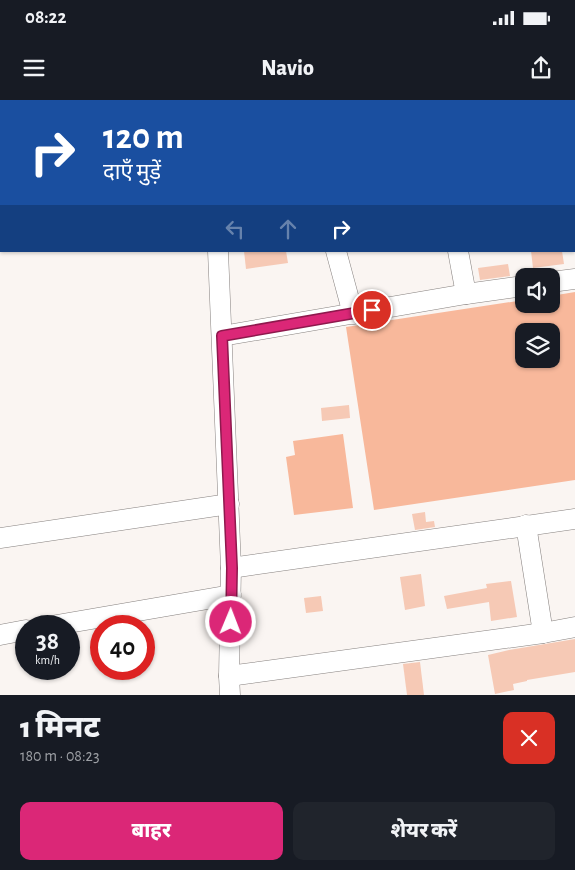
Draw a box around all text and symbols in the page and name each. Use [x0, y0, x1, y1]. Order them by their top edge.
text: 08:22 [25, 8, 67, 27]
icon: menu [20, 54, 48, 82]
icon: share [527, 54, 555, 82]
text: Navio [261, 57, 314, 79]
icon: right [20, 120, 85, 185]
text: 120 m [103, 120, 184, 155]
text: दाएँ मुड़ें [103, 161, 161, 183]
icon: left [221, 215, 249, 243]
icon: ahead [274, 215, 302, 243]
icon: right [327, 215, 355, 243]
map controls [515, 268, 560, 368]
button: sound [515, 268, 560, 313]
pin [351, 289, 393, 331]
icon: arrive [358, 296, 386, 324]
button: layers [515, 323, 560, 368]
position arrow [204, 595, 256, 647]
speed limit sign: 40 [90, 615, 155, 680]
text: 38 [36, 629, 59, 654]
text: km/h [35, 654, 60, 666]
button: close [503, 712, 555, 764]
text: 1 मिनट [20, 713, 100, 743]
text: 180 m · 08:23 [20, 748, 100, 764]
button: बाहर [20, 802, 283, 860]
button: शेयर करें [293, 802, 555, 860]

